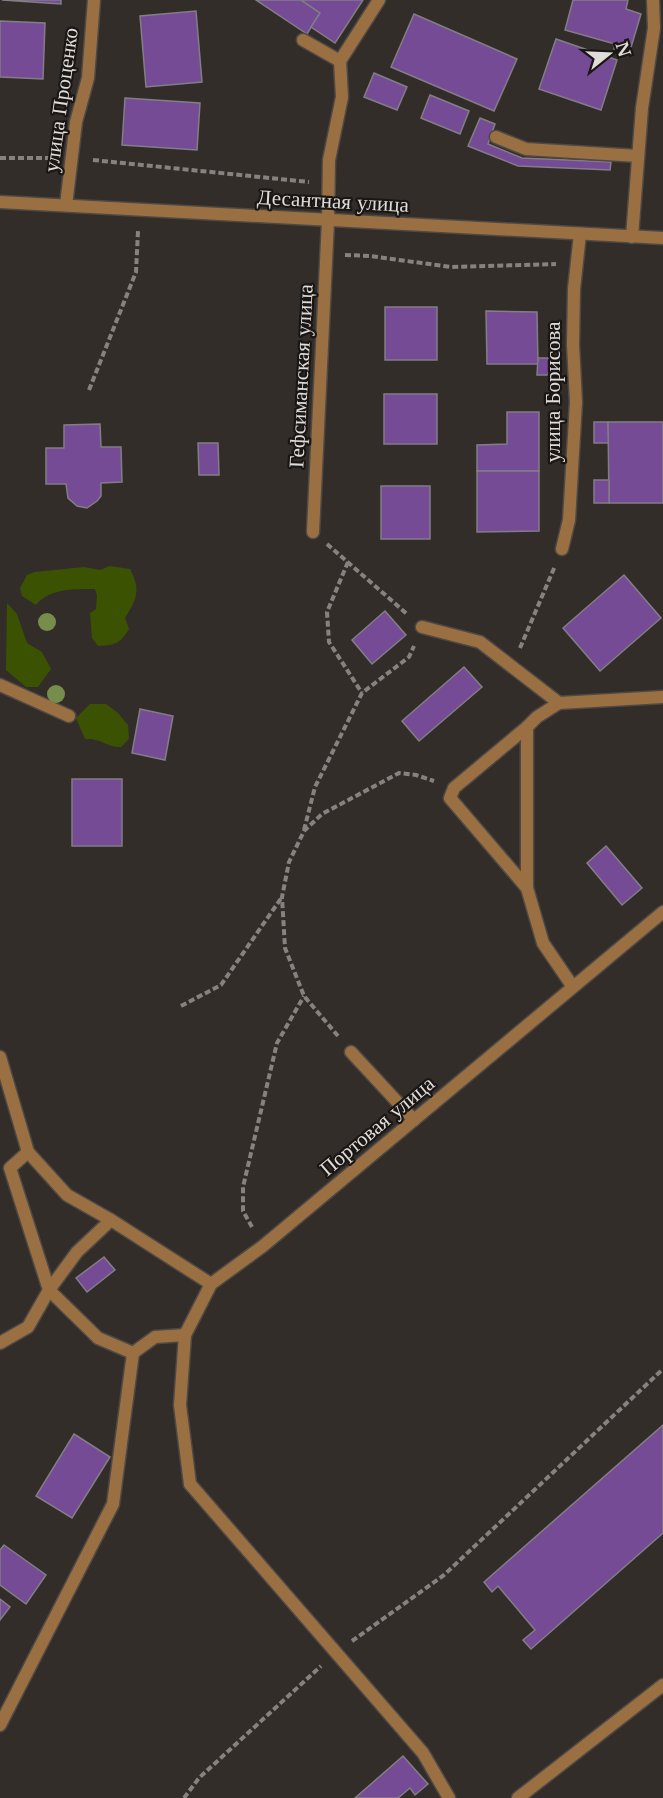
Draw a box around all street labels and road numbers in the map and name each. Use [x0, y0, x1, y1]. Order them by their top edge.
street label: улица Проценко [38, 26, 84, 174]
street label: Десантная улица [257, 184, 410, 218]
street label: Гефсиманская улица [283, 283, 319, 469]
street label: улица Борисова [540, 321, 566, 462]
street label: Портовая улица [314, 1070, 440, 1182]

